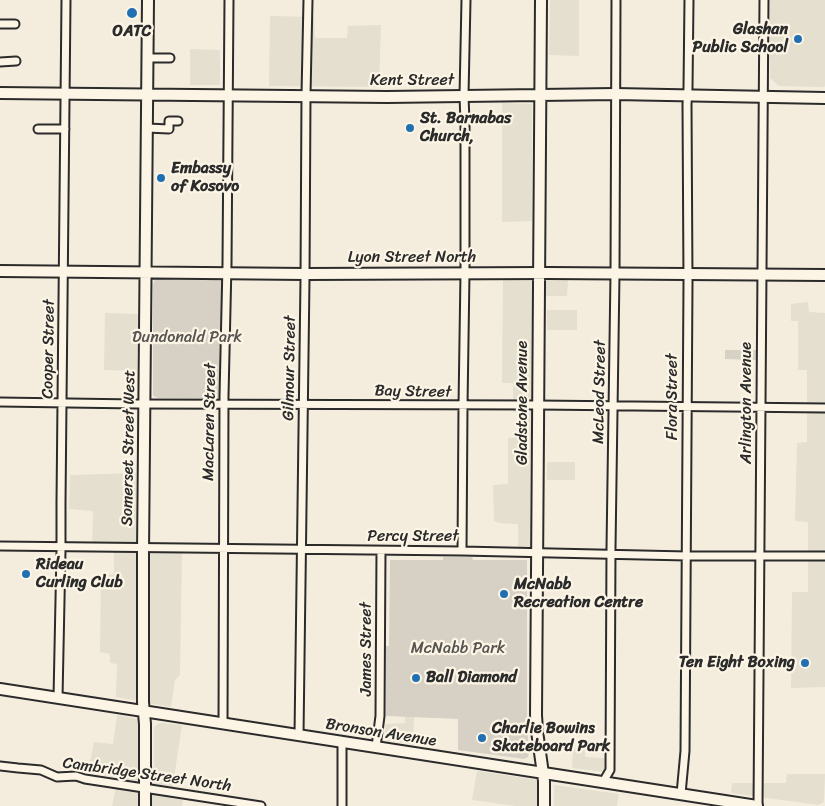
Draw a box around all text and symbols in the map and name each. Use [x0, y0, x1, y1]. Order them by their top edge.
marker: OATC [125, 6, 139, 20]
place label: Glashan Public School [693, 20, 788, 58]
place label: OATC [113, 22, 151, 42]
marker: Glashan Public School [792, 33, 804, 45]
street label: Kent Street [370, 71, 454, 91]
place label: St. Barnabas Church, [420, 109, 511, 147]
marker: St. Barnabas Church, [404, 122, 416, 134]
place label: Embassy of Kosovo [171, 159, 239, 197]
marker: Embassy of Kosovo [155, 172, 167, 184]
street label: Lyon Street North [348, 248, 476, 268]
street label: Cooper Street [39, 299, 59, 399]
street label: Gilmour Street [279, 315, 301, 421]
park label: Dundonald Park [132, 328, 242, 348]
street label: McLeod Street [589, 340, 611, 444]
street label: Gladstone Avenue [513, 341, 533, 465]
street label: Arlington Avenue [737, 342, 757, 464]
street label: Flora Street [663, 354, 683, 440]
street label: MacLaren Street [199, 363, 221, 481]
street label: Somerset Street West [118, 370, 140, 526]
street label: Bay Street [374, 382, 452, 402]
street label: Percy Street [367, 527, 459, 547]
place label: Rideau Curling Club [36, 555, 123, 593]
marker: Rideau Curling Club [20, 568, 32, 580]
place label: McNabb Recreation Centre [514, 575, 643, 613]
marker: McNabb Recreation Centre [498, 588, 510, 600]
street label: James Street [357, 602, 377, 696]
park label: McNabb Park [411, 639, 505, 659]
place label: Ten Eight Boxing [679, 653, 795, 673]
marker: Ten Eight Boxing [799, 657, 811, 669]
place label: Ball Diamond [426, 668, 517, 688]
marker: Ball Diamond [410, 672, 422, 684]
street label: Bronson Avenue [324, 715, 438, 751]
place label: Charlie Bowins Skateboard Park [492, 719, 610, 757]
marker: Charlie Bowins Skateboard Park [476, 732, 488, 744]
street label: Cambridge Street North [61, 754, 233, 796]

